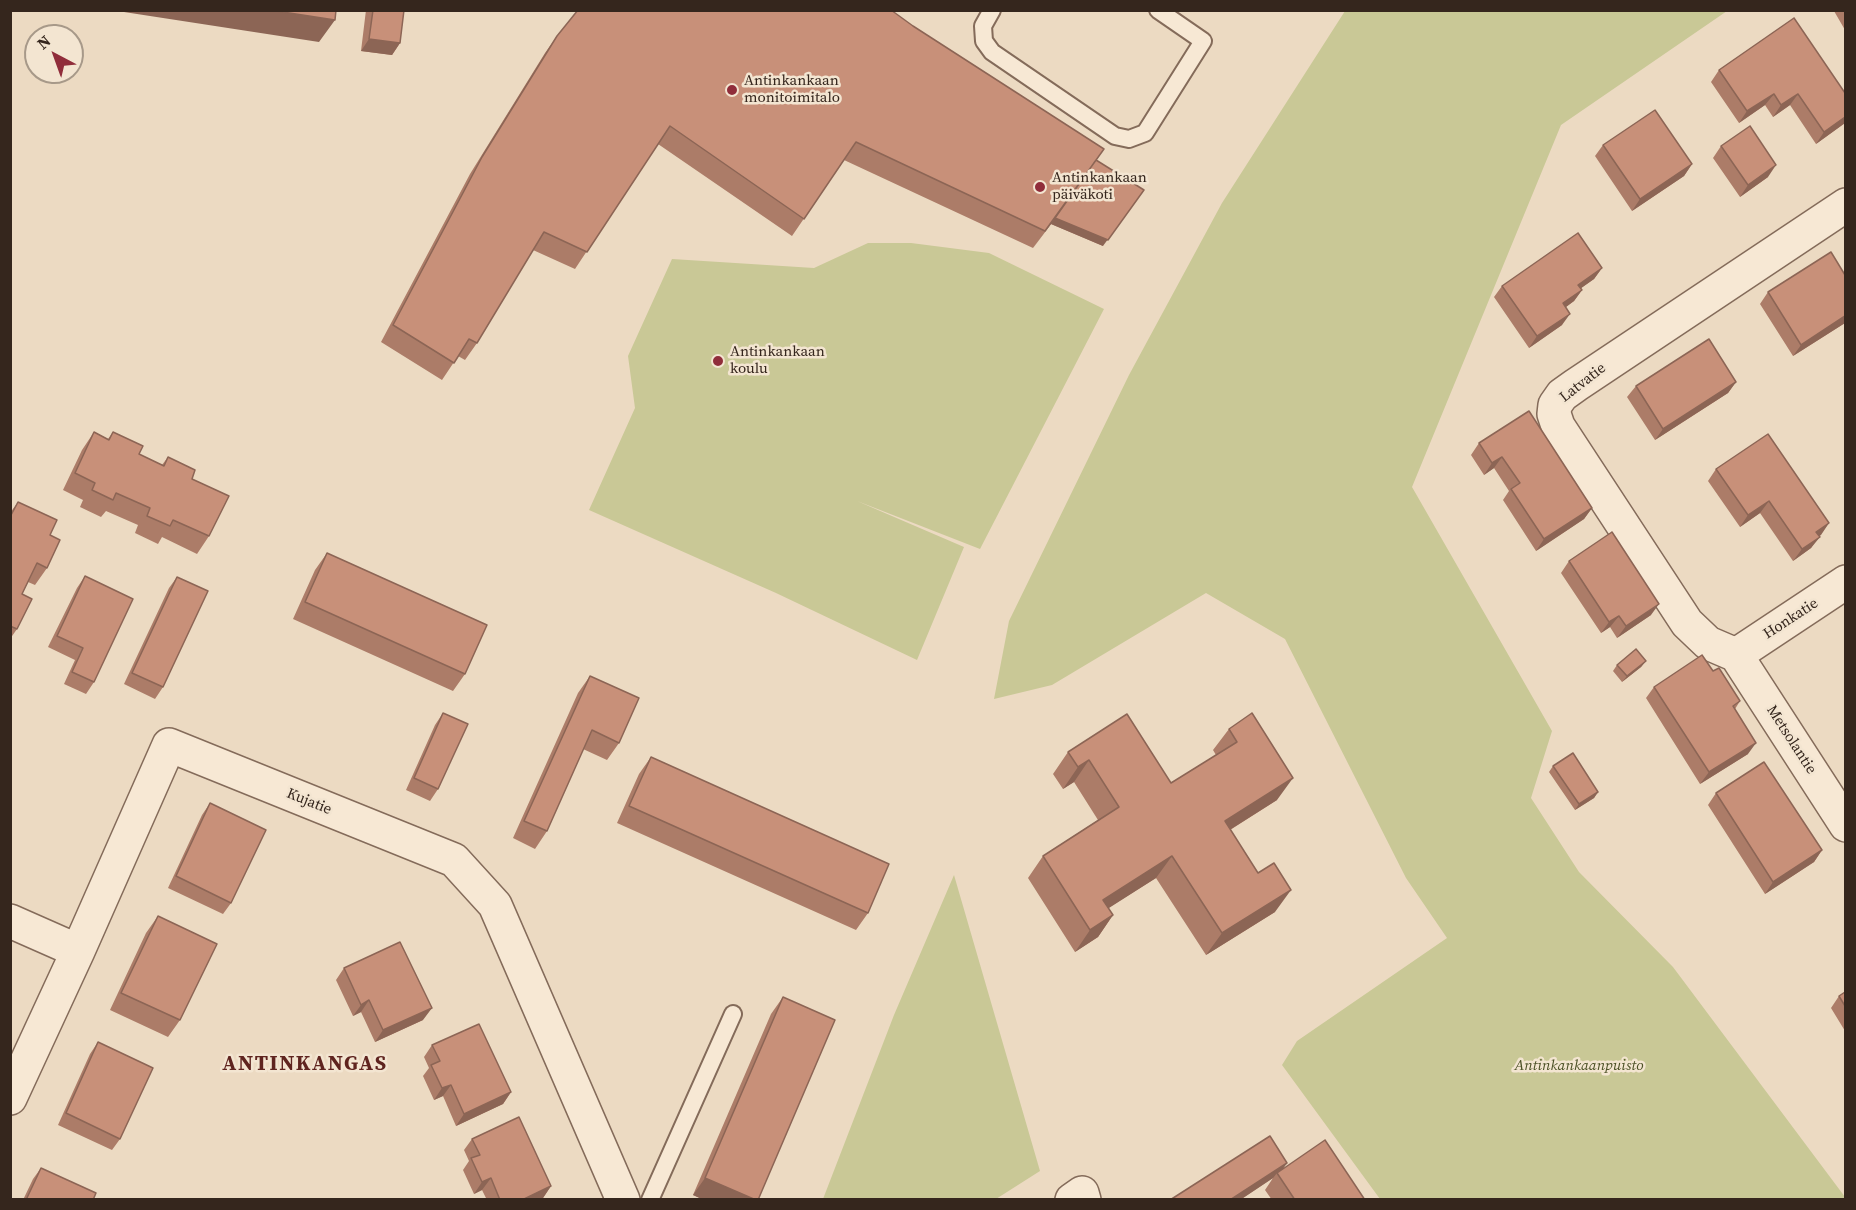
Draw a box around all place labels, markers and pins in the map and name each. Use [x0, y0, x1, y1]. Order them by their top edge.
place label: Antinkankaan monitoimitalo [744, 72, 840, 107]
marker: Antinkankaan monitoimitalo [725, 83, 739, 97]
place label: Antinkankaan päiväkoti [1052, 169, 1147, 204]
marker: Antinkankaan päiväkoti [1033, 180, 1047, 194]
place label: Antinkankaan koulu [730, 343, 825, 378]
marker: Antinkankaan koulu [711, 354, 725, 368]

